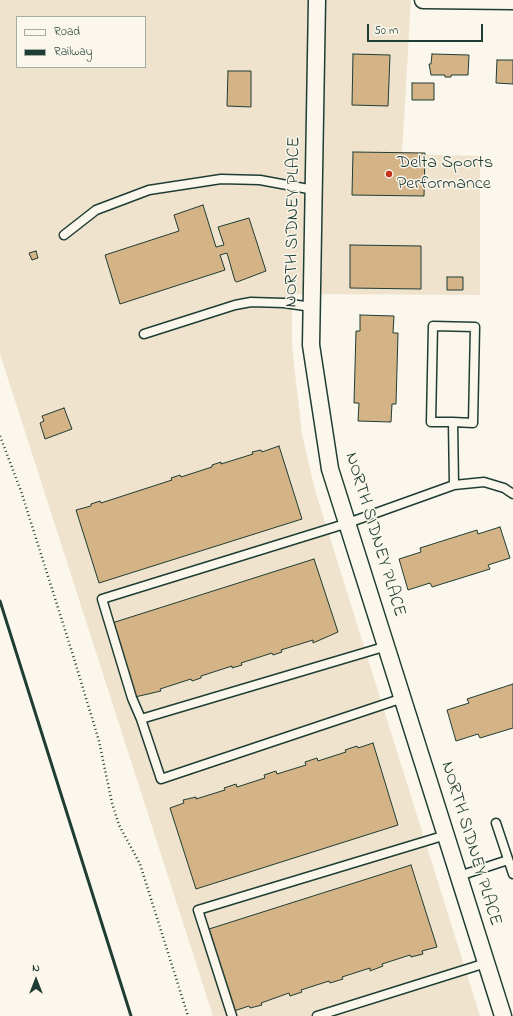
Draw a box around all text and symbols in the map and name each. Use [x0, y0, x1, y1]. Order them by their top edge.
legend [16, 16, 146, 68]
scale bar [369, 16, 485, 42]
text: 50 m [374, 22, 398, 40]
text: Road [54, 23, 80, 41]
text: Railway [54, 43, 92, 61]
street label: NORTH SIDNEY PLACE [282, 136, 306, 308]
place label: Delta Sports Performance [397, 153, 493, 196]
marker: Delta Sports Performance [384, 169, 394, 179]
street label: NORTH SIDNEY PLACE [339, 450, 409, 620]
street label: NORTH SIDNEY PLACE [435, 759, 505, 929]
north arrow [16, 960, 56, 1000]
text: N [32, 960, 40, 976]

